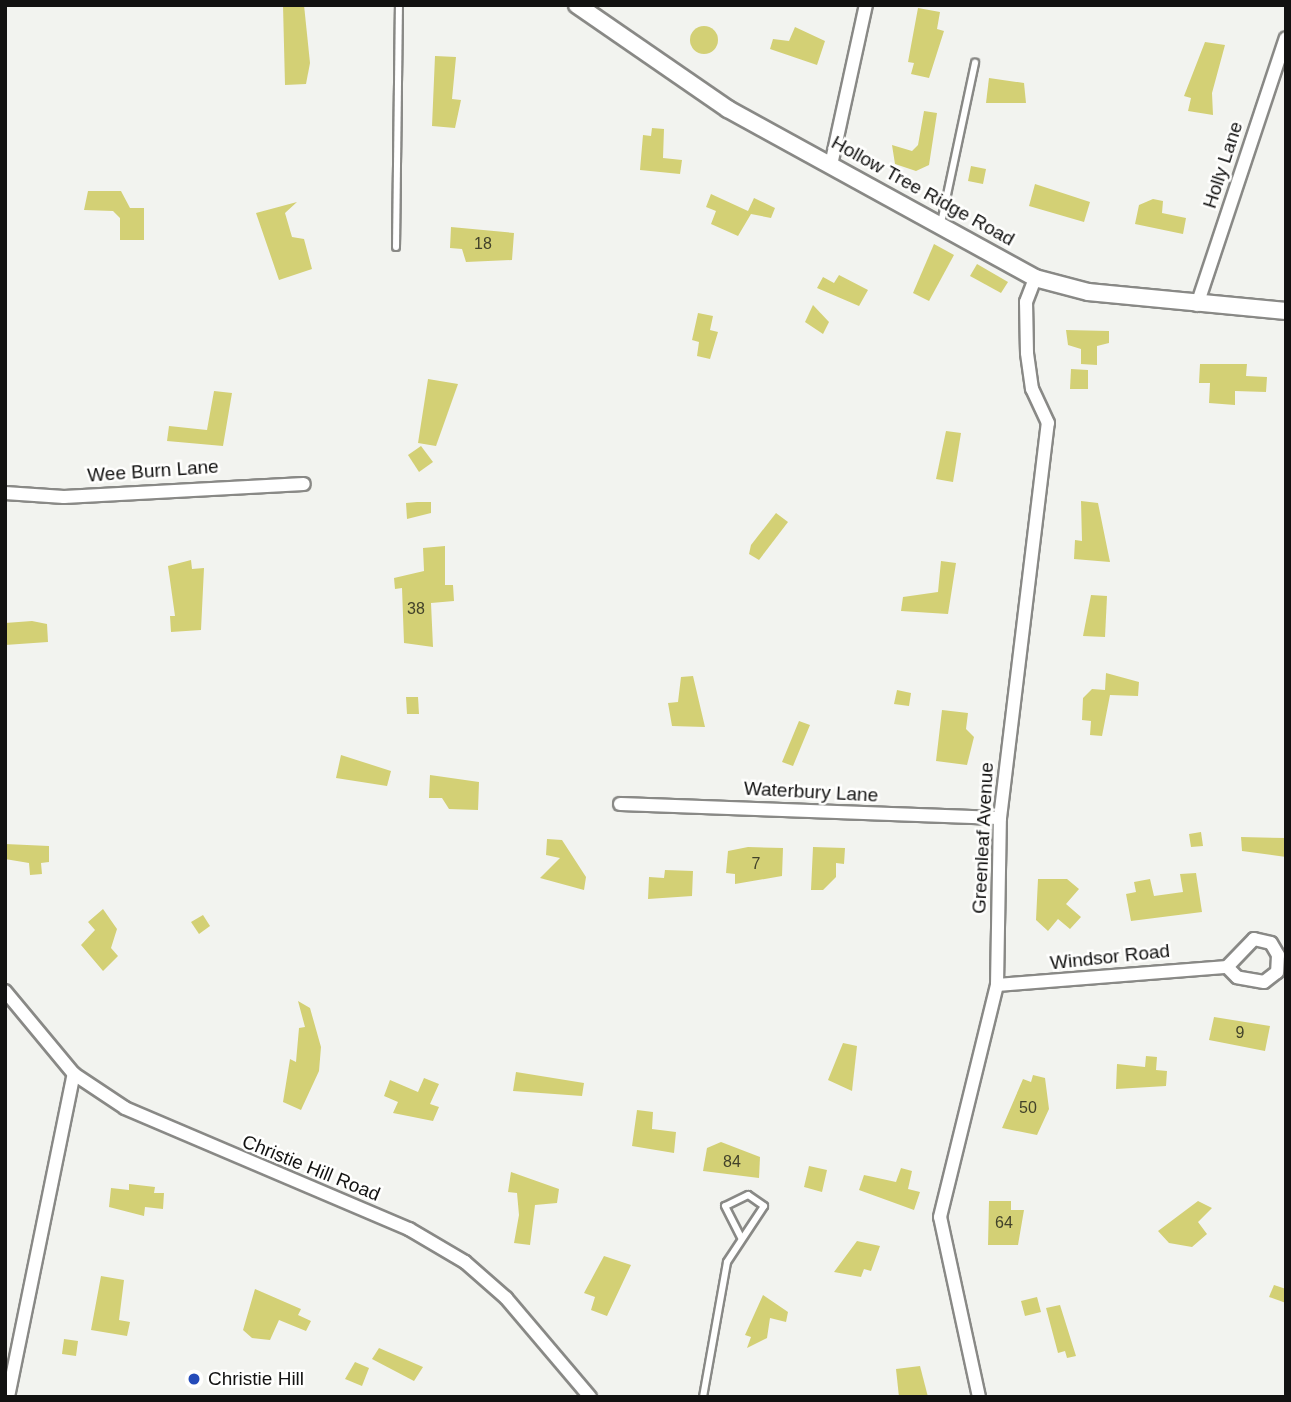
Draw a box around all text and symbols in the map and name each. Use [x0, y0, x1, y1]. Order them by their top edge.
street label: Holly Lane [1198, 119, 1248, 211]
street label: Hollow Tree Ridge Road [827, 131, 1019, 251]
house number: 18 [474, 234, 492, 254]
street label: Wee Burn Lane [87, 455, 219, 487]
house number: 38 [407, 599, 425, 619]
street label: Greenleaf Avenue [968, 761, 998, 915]
street label: Waterbury Lane [743, 777, 879, 807]
house number: 7 [752, 854, 760, 874]
street label: Windsor Road [1049, 939, 1171, 975]
house number: 9 [1236, 1023, 1244, 1043]
house number: 50 [1019, 1098, 1037, 1118]
street label: Christie Hill Road [239, 1130, 383, 1206]
house number: 84 [723, 1152, 741, 1172]
house number: 64 [995, 1213, 1013, 1233]
place label: Christie Hill [208, 1368, 304, 1390]
marker: Christie Hill [186, 1371, 202, 1387]

